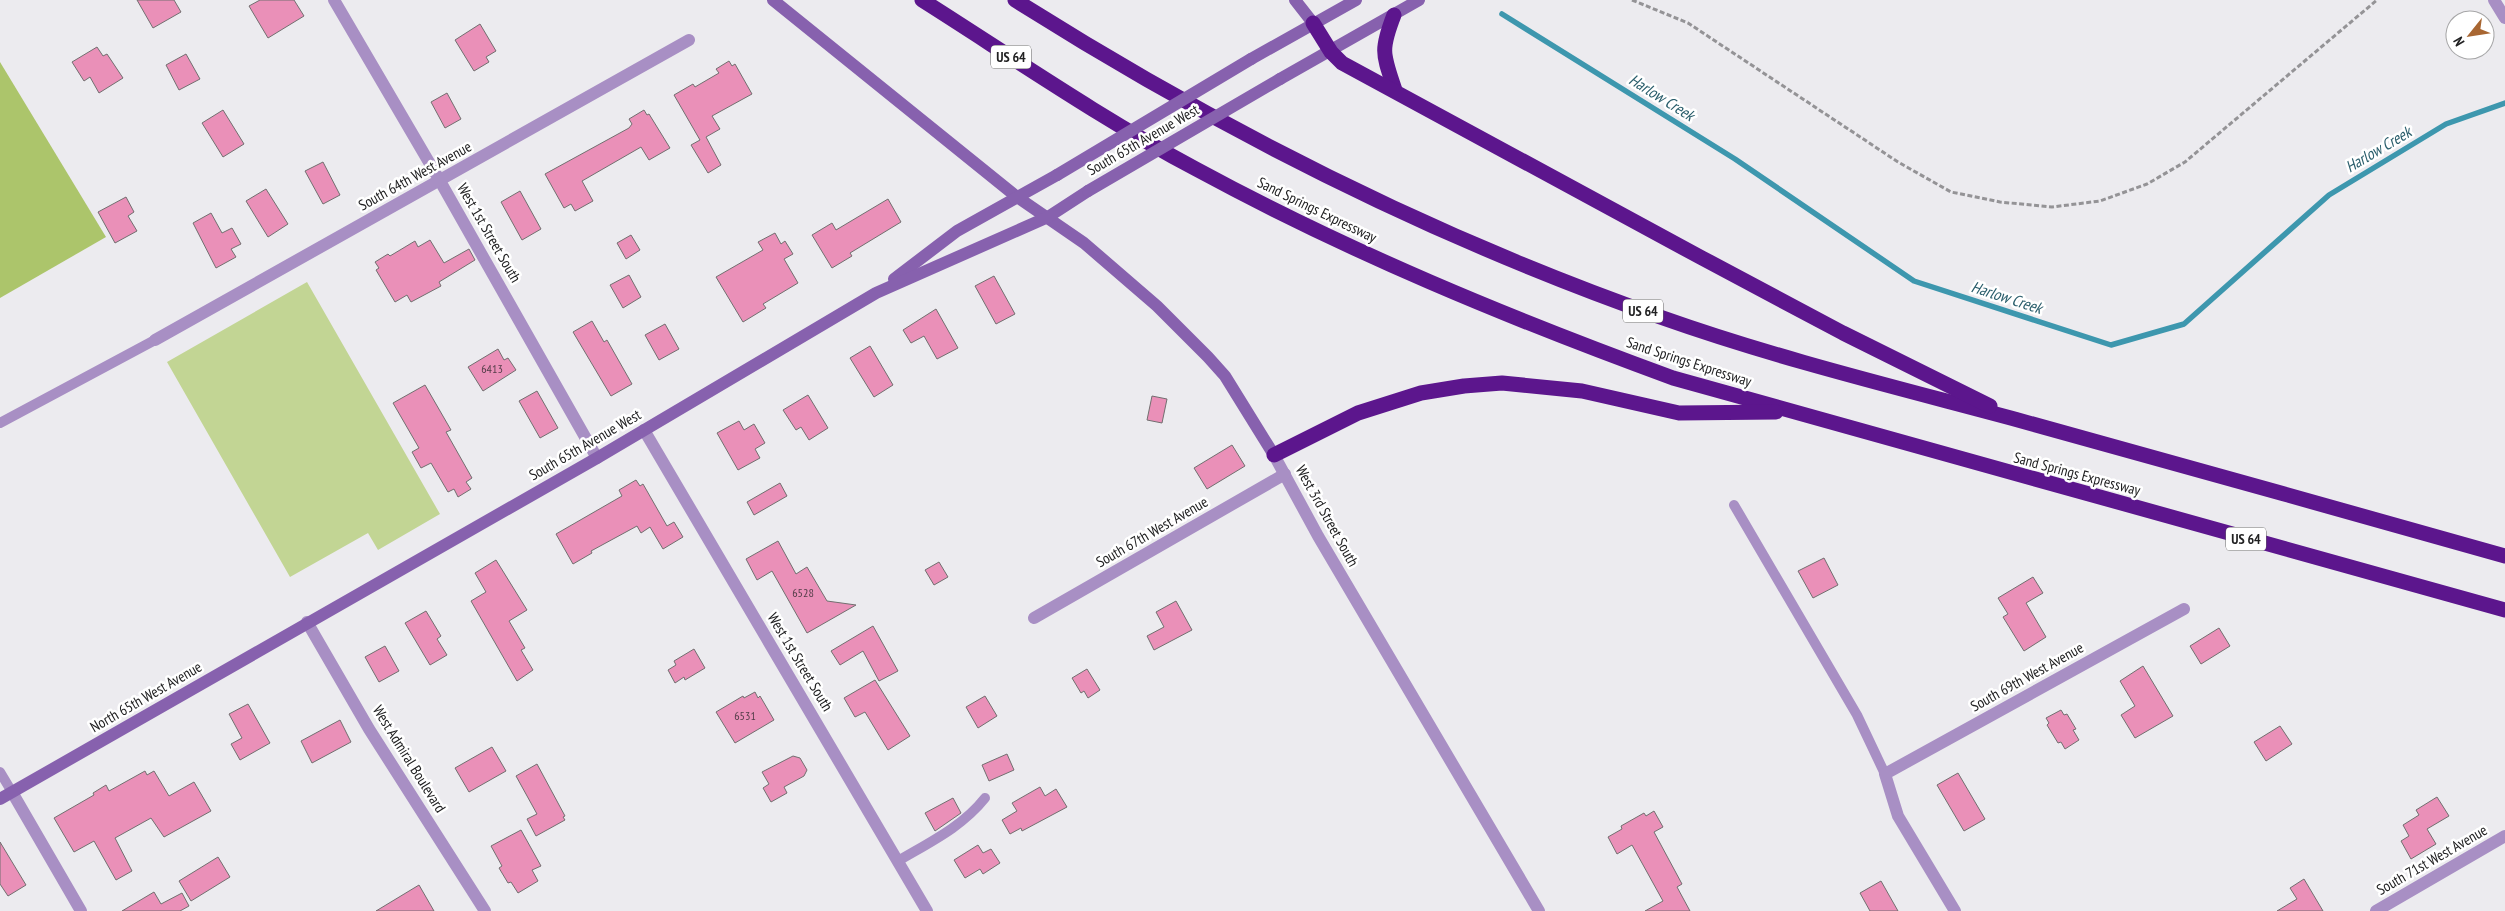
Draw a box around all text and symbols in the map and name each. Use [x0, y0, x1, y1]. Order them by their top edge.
north arrow [2445, 10, 2495, 60]
text: N [2449, 34, 2468, 49]
road number: US 64 [991, 46, 1031, 68]
water label: Harlow Creek [1626, 69, 1700, 126]
street label: South 65th Avenue West [1083, 100, 1202, 179]
water label: Harlow Creek [2341, 121, 2416, 176]
street label: South 64th West Avenue [355, 137, 475, 214]
street label: Sand Springs Expressway [1254, 172, 1380, 247]
street label: West 1st Street South [453, 180, 526, 286]
water label: Harlow Creek [1969, 276, 2047, 318]
road number: US 64 [1623, 300, 1663, 322]
street label: Sand Springs Expressway [1624, 332, 1754, 391]
house number: 6413 [481, 361, 503, 376]
street label: South 65th Avenue West [525, 405, 644, 484]
street label: Sand Springs Expressway [2012, 447, 2143, 500]
street label: West 3rd Street South [1292, 462, 1363, 570]
street label: South 67th West Avenue [1092, 492, 1211, 571]
road number: US 64 [2226, 528, 2266, 550]
house number: 6528 [792, 585, 814, 600]
street label: West 1st Street South [764, 609, 837, 714]
street label: South 69th West Avenue [1967, 638, 2087, 715]
street label: North 65th West Avenue [87, 657, 205, 736]
street label: West Admiral Boulevard [369, 702, 450, 816]
house number: 6531 [734, 708, 756, 723]
street label: South 71st West Avenue [2373, 820, 2490, 899]

